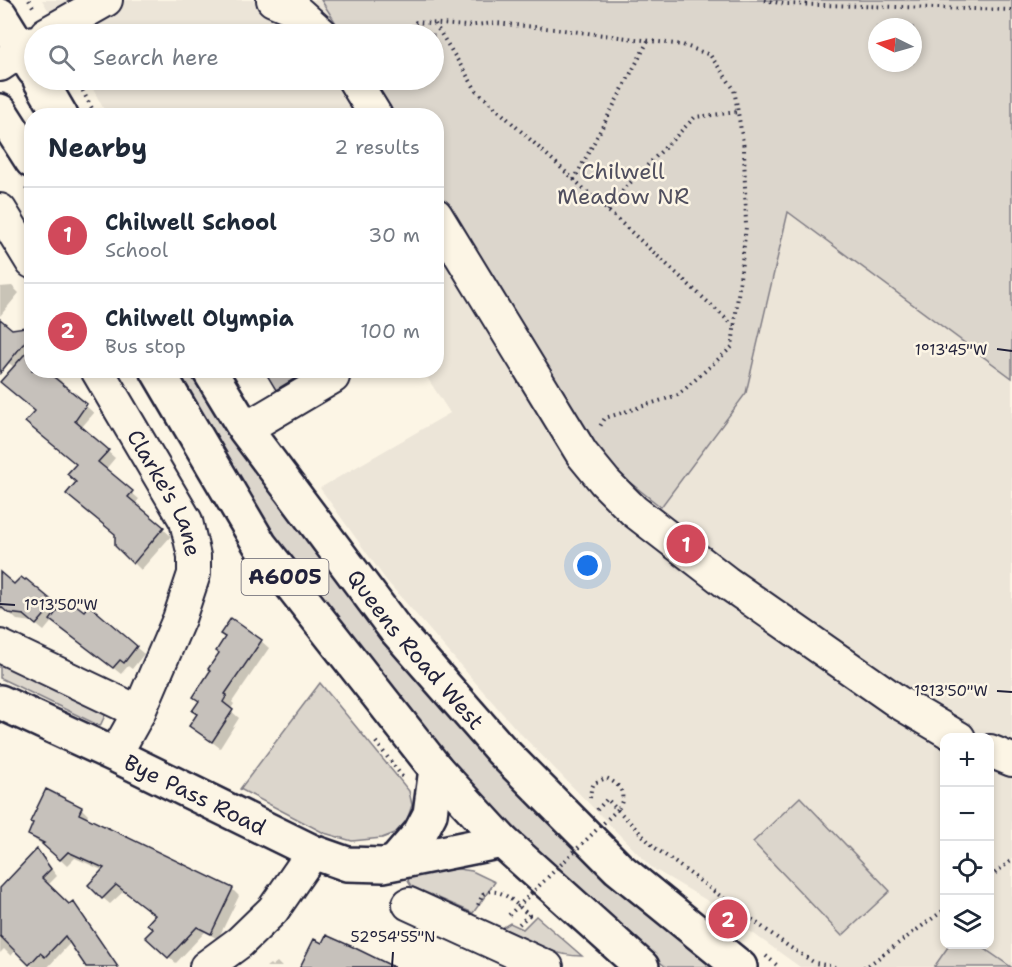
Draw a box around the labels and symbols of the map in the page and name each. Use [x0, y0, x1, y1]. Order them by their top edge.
north arrow [868, 18, 922, 72]
park label: Chilwell Meadow NR [557, 157, 689, 211]
text: 1°13'45"W [915, 340, 987, 360]
street label: Clarke's Lane [120, 424, 208, 559]
pin: 1 [666, 522, 706, 566]
your location [573, 551, 602, 580]
road number: A6005 [242, 559, 328, 595]
street label: Queens Road West [340, 564, 490, 736]
text: 1°13'50"W [24, 595, 98, 615]
text: 1°13'50"W [914, 681, 988, 701]
street label: Bye Pass Road [119, 748, 271, 842]
pin: 2 [708, 896, 748, 942]
text: 52°54'55"N [351, 927, 435, 947]

